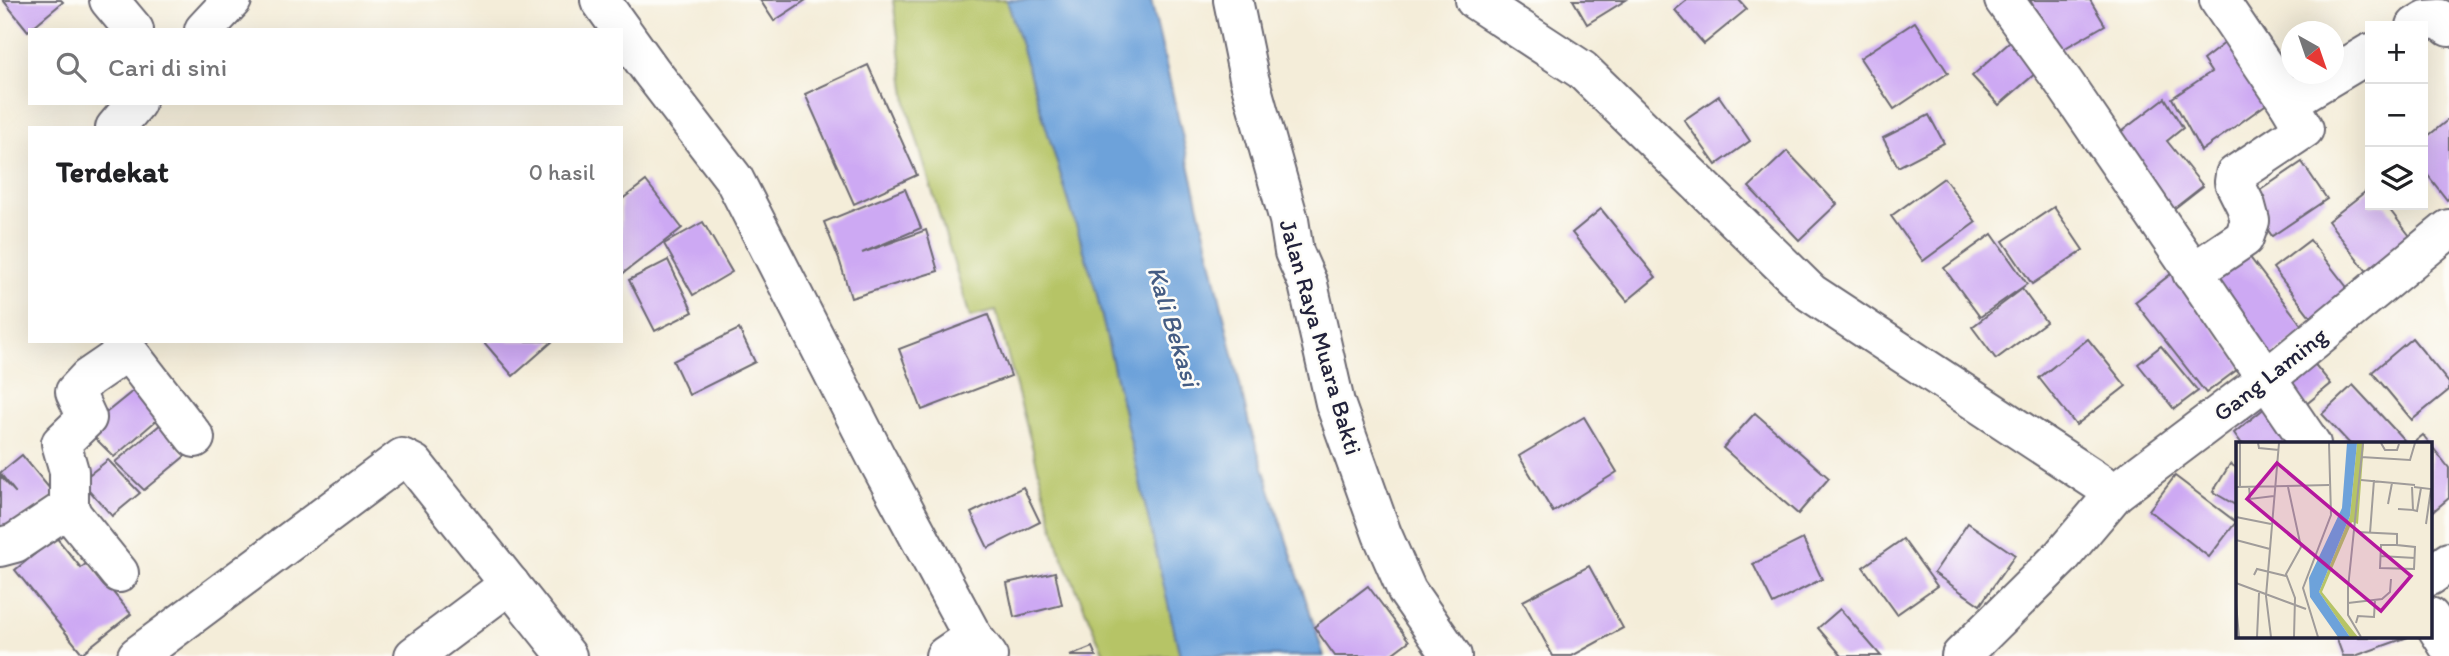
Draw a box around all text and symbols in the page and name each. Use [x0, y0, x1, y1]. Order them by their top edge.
north arrow [2281, 21, 2344, 84]
map controls [2365, 21, 2428, 210]
button: + [2365, 21, 2428, 84]
search box [28, 28, 623, 105]
icon: search [52, 48, 90, 86]
text: Cari di sini [108, 51, 227, 83]
button: − [2365, 84, 2428, 147]
button: layers [2365, 147, 2428, 210]
text: Terdekat [56, 153, 169, 190]
text: 0 hasil [529, 158, 595, 186]
street label: Jalan Raya Muara Bakti [1274, 216, 1368, 458]
water label: Kali Bekasi [1141, 262, 1208, 392]
street label: Gang Laming [2207, 320, 2333, 427]
inset map [2236, 442, 2432, 638]

